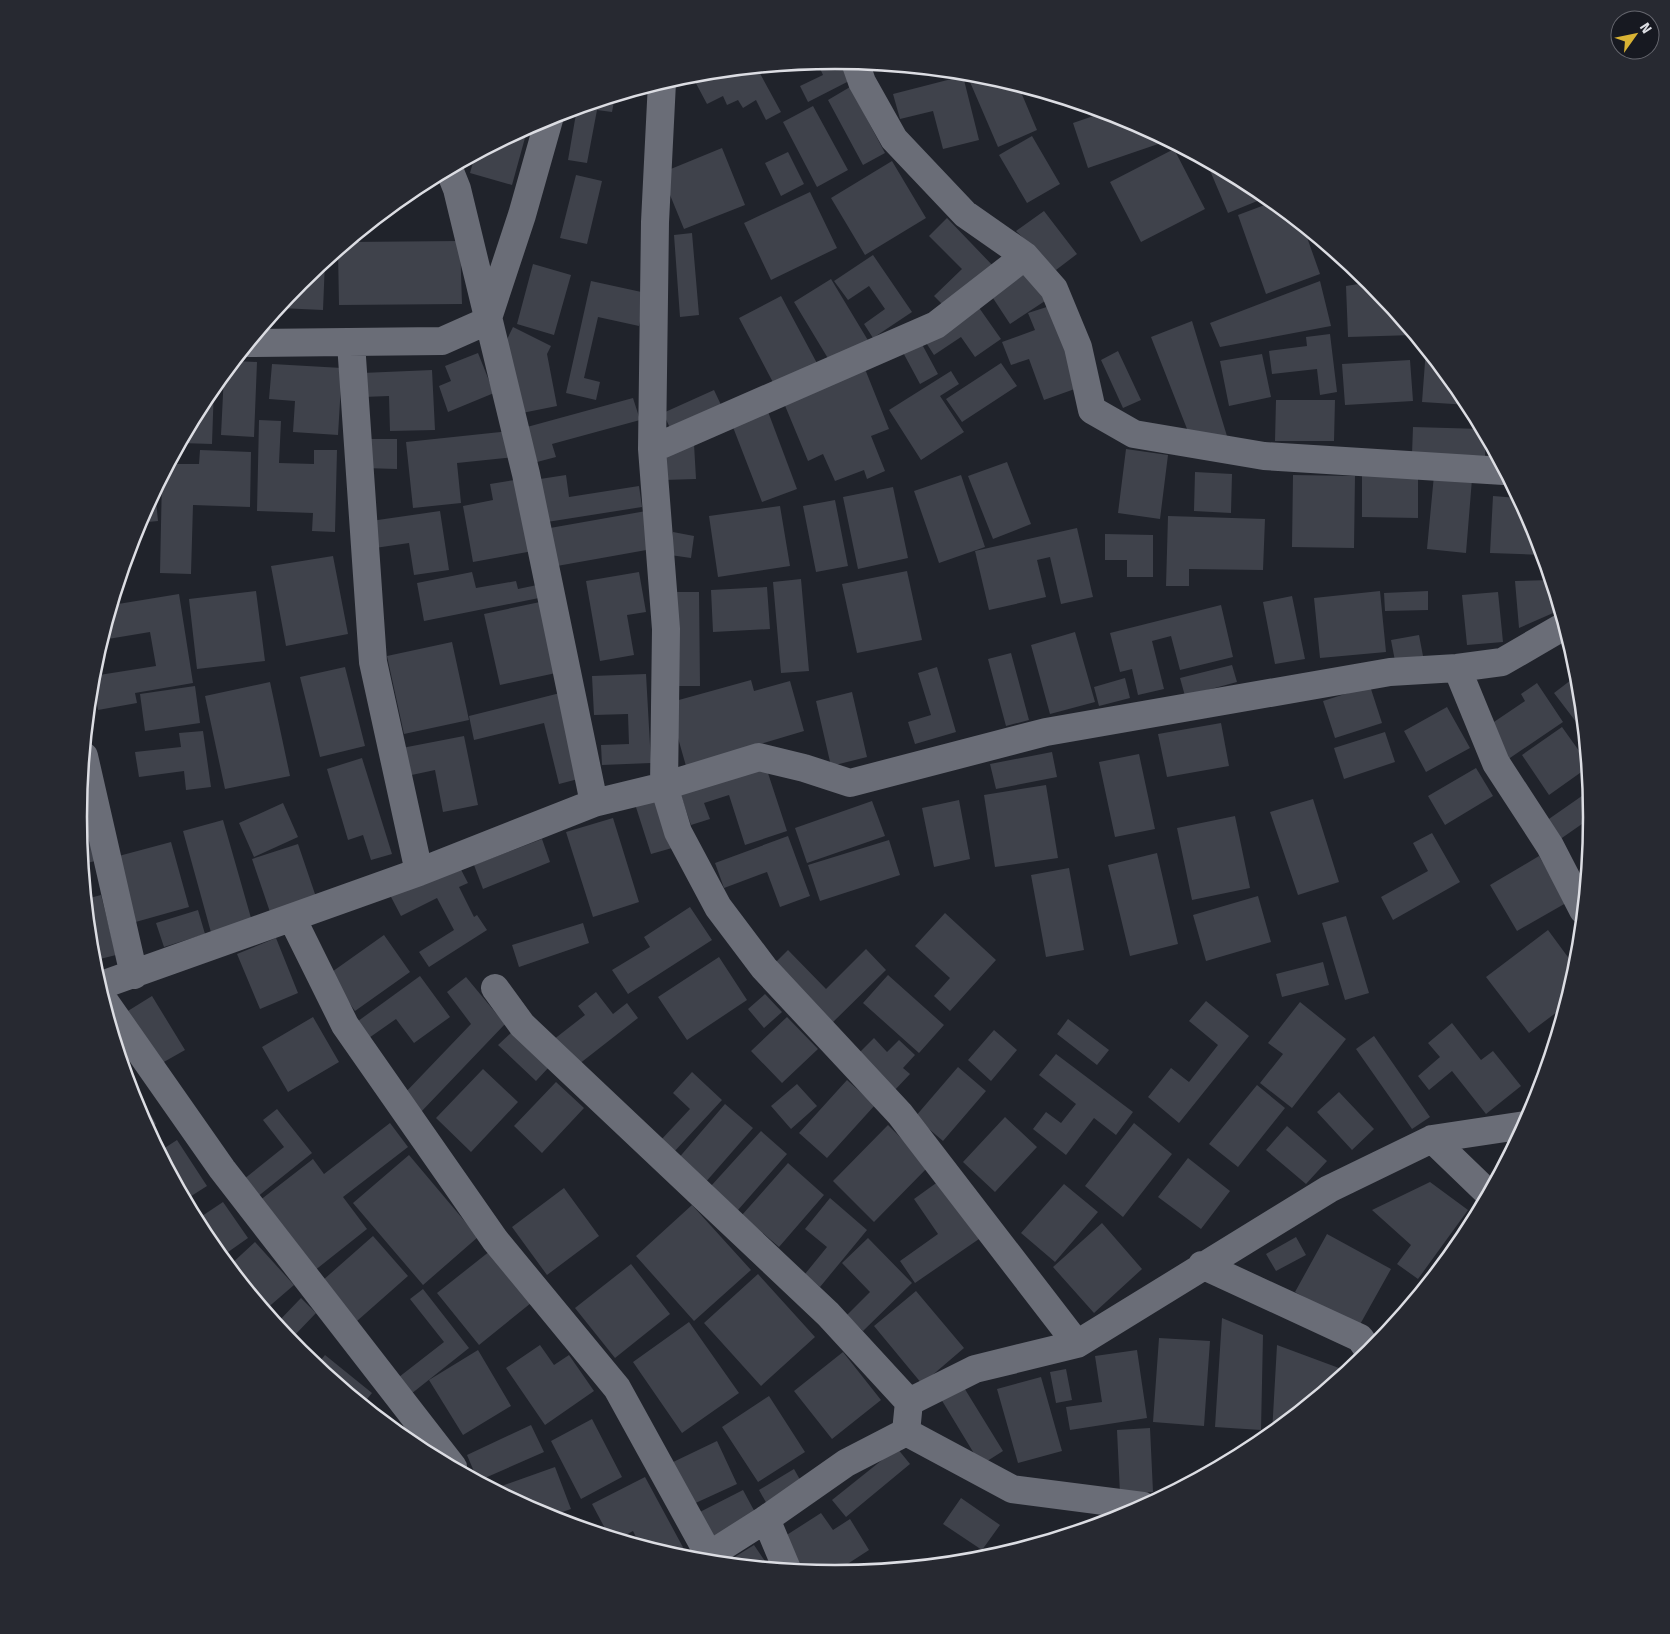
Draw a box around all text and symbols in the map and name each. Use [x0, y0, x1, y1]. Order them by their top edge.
north arrow [1610, 10, 1660, 60]
text: N [1636, 20, 1655, 37]

